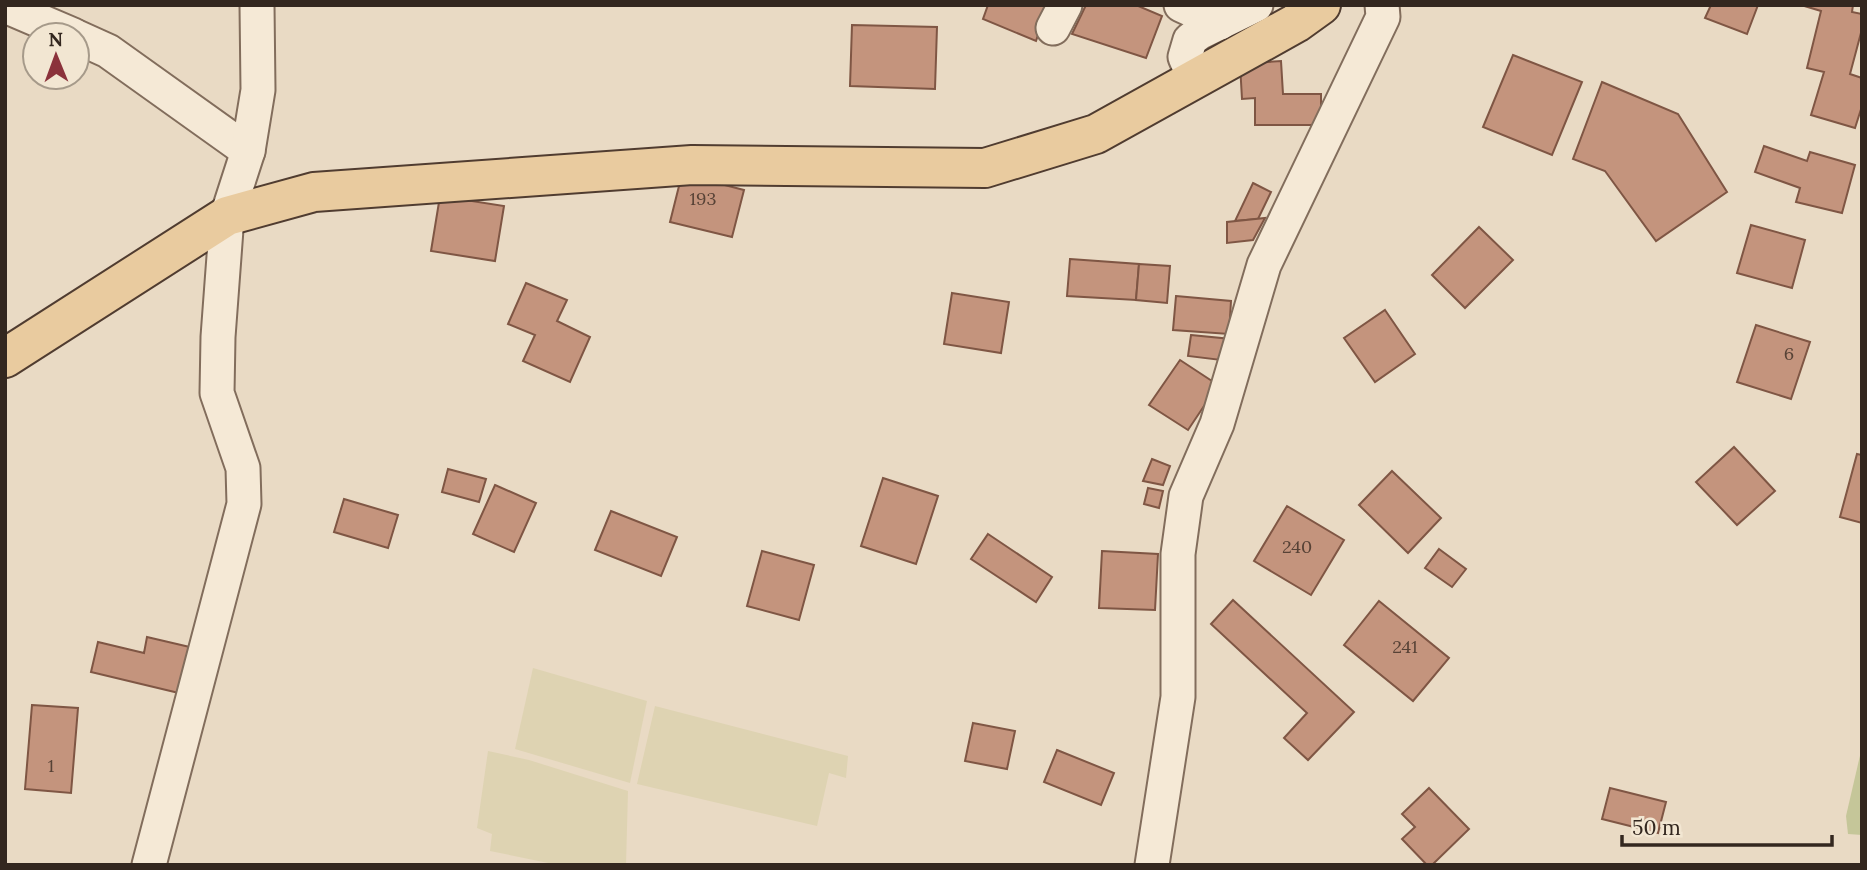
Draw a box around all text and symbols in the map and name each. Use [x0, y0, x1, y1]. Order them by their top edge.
north arrow [21, 21, 91, 91]
text: N [48, 27, 64, 51]
house number: 193 [690, 187, 716, 210]
house number: 6 [1784, 342, 1794, 365]
house number: 240 [1282, 535, 1312, 558]
house number: 241 [1392, 635, 1418, 658]
house number: 1 [48, 754, 54, 777]
scale bar [1622, 804, 1832, 848]
text: 50 m [1632, 814, 1681, 841]

